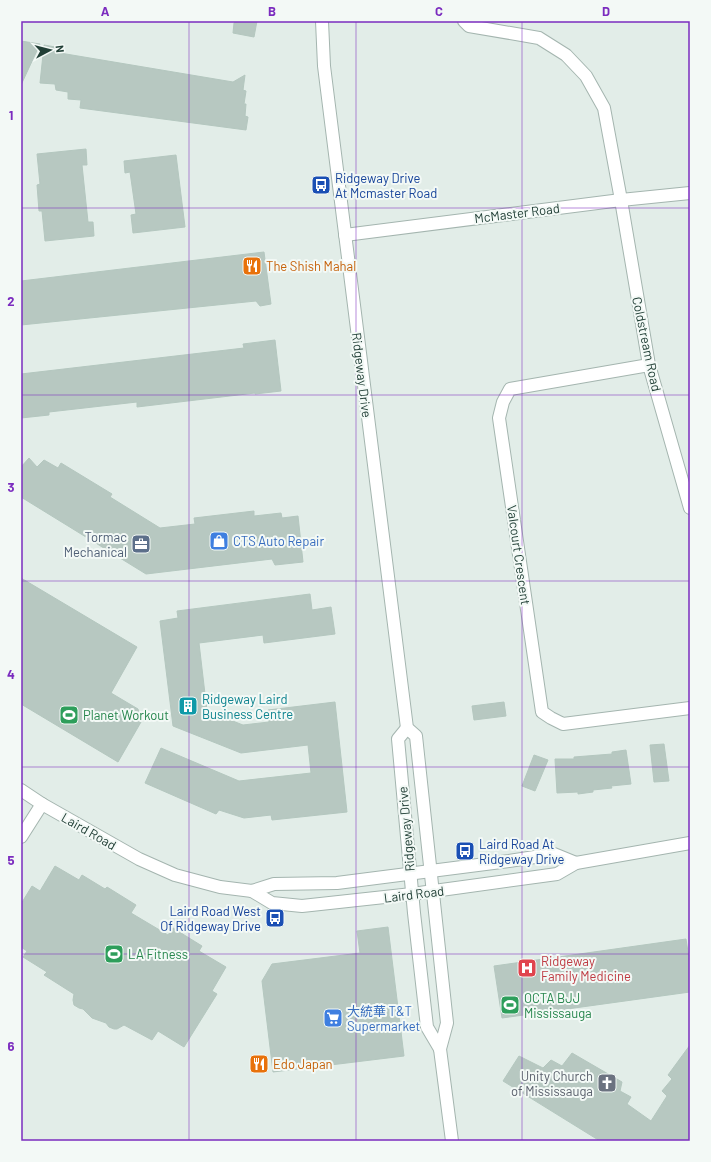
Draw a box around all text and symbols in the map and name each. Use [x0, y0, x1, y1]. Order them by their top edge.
text: A [101, 3, 110, 19]
text: B [268, 3, 276, 19]
text: C [435, 3, 443, 19]
text: D [602, 3, 610, 19]
north arrow [30, 30, 70, 70]
text: N [54, 44, 67, 53]
text: 1 [9, 107, 13, 123]
place label: Ridgeway Drive At Mcmaster Road [335, 170, 437, 201]
bus stop icon: Ridgeway Drive At Mcmaster Road [310, 174, 332, 196]
street label: McMaster Road [473, 200, 561, 226]
restaurant icon: The Shish Mahal [241, 255, 263, 277]
place label: The Shish Mahal [266, 258, 356, 274]
text: 2 [7, 293, 15, 309]
street label: Coldstream Road [629, 295, 665, 393]
street label: Ridgeway Drive [349, 332, 375, 418]
text: 3 [7, 479, 15, 495]
street label: Valcourt Crescent [504, 504, 534, 606]
place label: Tormac Mechanical [64, 529, 127, 560]
shop icon: CTS Auto Repair [208, 530, 230, 552]
office icon: Tormac Mechanical [130, 533, 152, 555]
place label: CTS Auto Repair [233, 533, 324, 549]
text: 4 [7, 666, 15, 682]
place label: Ridgeway Laird Business Centre [202, 691, 293, 722]
building icon: Ridgeway Laird Business Centre [177, 695, 199, 717]
sports icon: Planet Workout [58, 704, 80, 726]
place label: Planet Workout [83, 707, 169, 723]
street label: Ridgeway Drive [394, 786, 418, 872]
street label: Laird Road [59, 809, 119, 853]
place label: Laird Road At Ridgeway Drive [479, 836, 565, 867]
bus stop icon: Laird Road At Ridgeway Drive [454, 840, 476, 862]
text: 5 [7, 852, 15, 868]
street label: Laird Road [383, 882, 445, 906]
place label: Laird Road West Of Ridgeway Drive [160, 903, 261, 934]
bus stop icon: Laird Road West Of Ridgeway Drive [264, 907, 286, 929]
sports icon: LA Fitness [103, 943, 125, 965]
place label: LA Fitness [128, 946, 188, 962]
place label: Ridgeway Family Medicine [541, 953, 631, 984]
hospital icon: Ridgeway Family Medicine [516, 957, 538, 979]
place label: OCTA BJJ Mississauga [524, 990, 592, 1021]
sports icon: OCTA BJJ Mississauga [499, 994, 521, 1016]
place label: 大統華 T&T Supermarket [347, 1003, 420, 1034]
supermarket icon: 大統華 T&T Supermarket [322, 1007, 344, 1029]
text: 6 [8, 1038, 15, 1054]
restaurant icon: Edo Japan [248, 1053, 270, 1075]
place label: Edo Japan [273, 1056, 333, 1072]
place label: Unity Church of Mississauga [511, 1068, 593, 1099]
church icon: Unity Church of Mississauga [596, 1072, 618, 1094]

